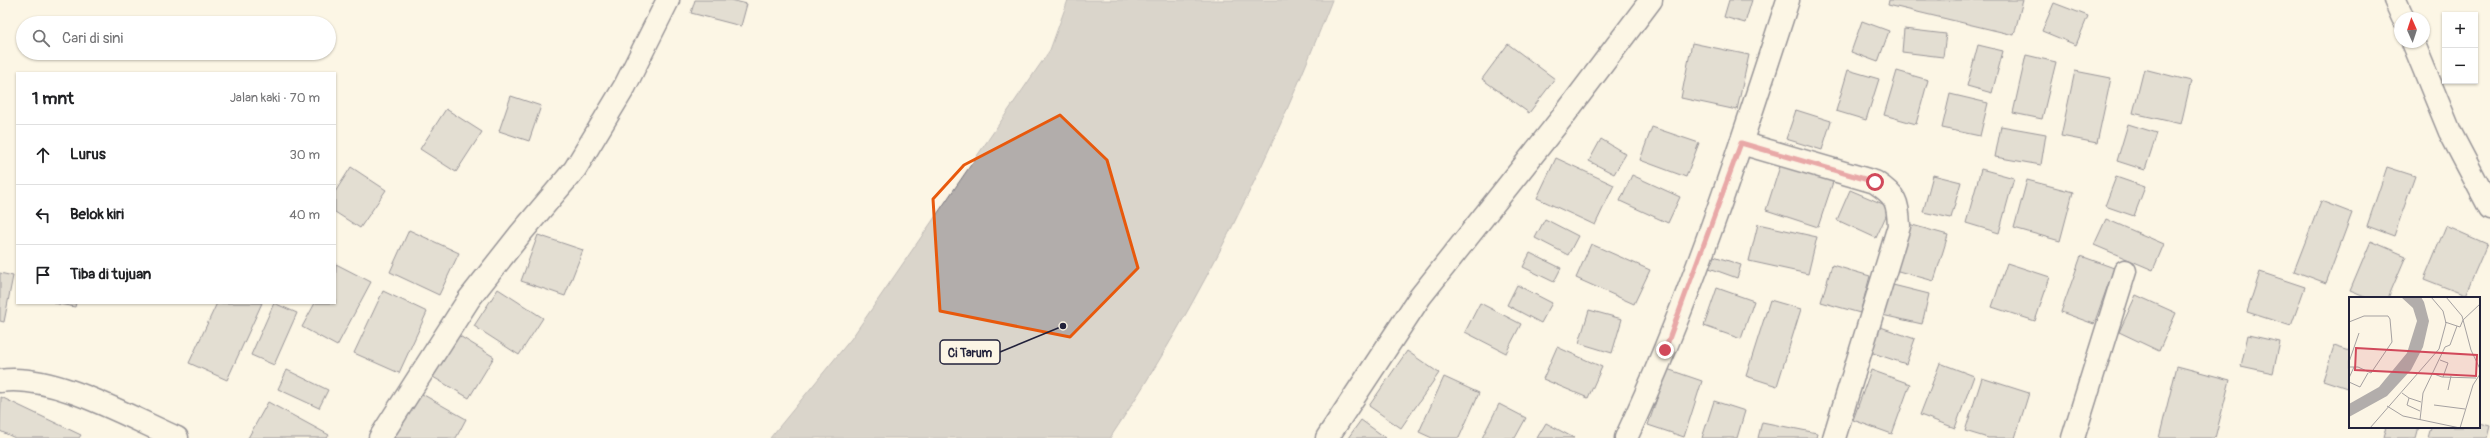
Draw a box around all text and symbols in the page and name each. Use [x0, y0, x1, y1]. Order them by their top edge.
north arrow [2394, 12, 2430, 48]
map controls [2442, 12, 2478, 84]
button: + [2442, 12, 2478, 48]
search box [16, 16, 336, 60]
icon: search [30, 27, 52, 49]
text: Cari di sini [62, 29, 123, 48]
button: − [2442, 48, 2478, 84]
text: 1 mnt [32, 88, 74, 109]
text: Jalan kaki · 70 m [230, 90, 320, 106]
icon: ahead [32, 144, 54, 166]
text: Lurus [70, 145, 106, 164]
text: 30 m [290, 147, 320, 163]
route start [1866, 173, 1884, 191]
icon: left [32, 204, 54, 226]
text: Belok kiri [70, 205, 124, 224]
text: 40 m [289, 207, 320, 223]
icon: arrive [32, 264, 54, 286]
text: Tiba di tujuan [70, 265, 151, 284]
inset map [2349, 297, 2480, 428]
callout: Ci Tarum [940, 340, 1000, 364]
route end [1656, 341, 1674, 359]
text: Ci Tarum [948, 346, 992, 361]

